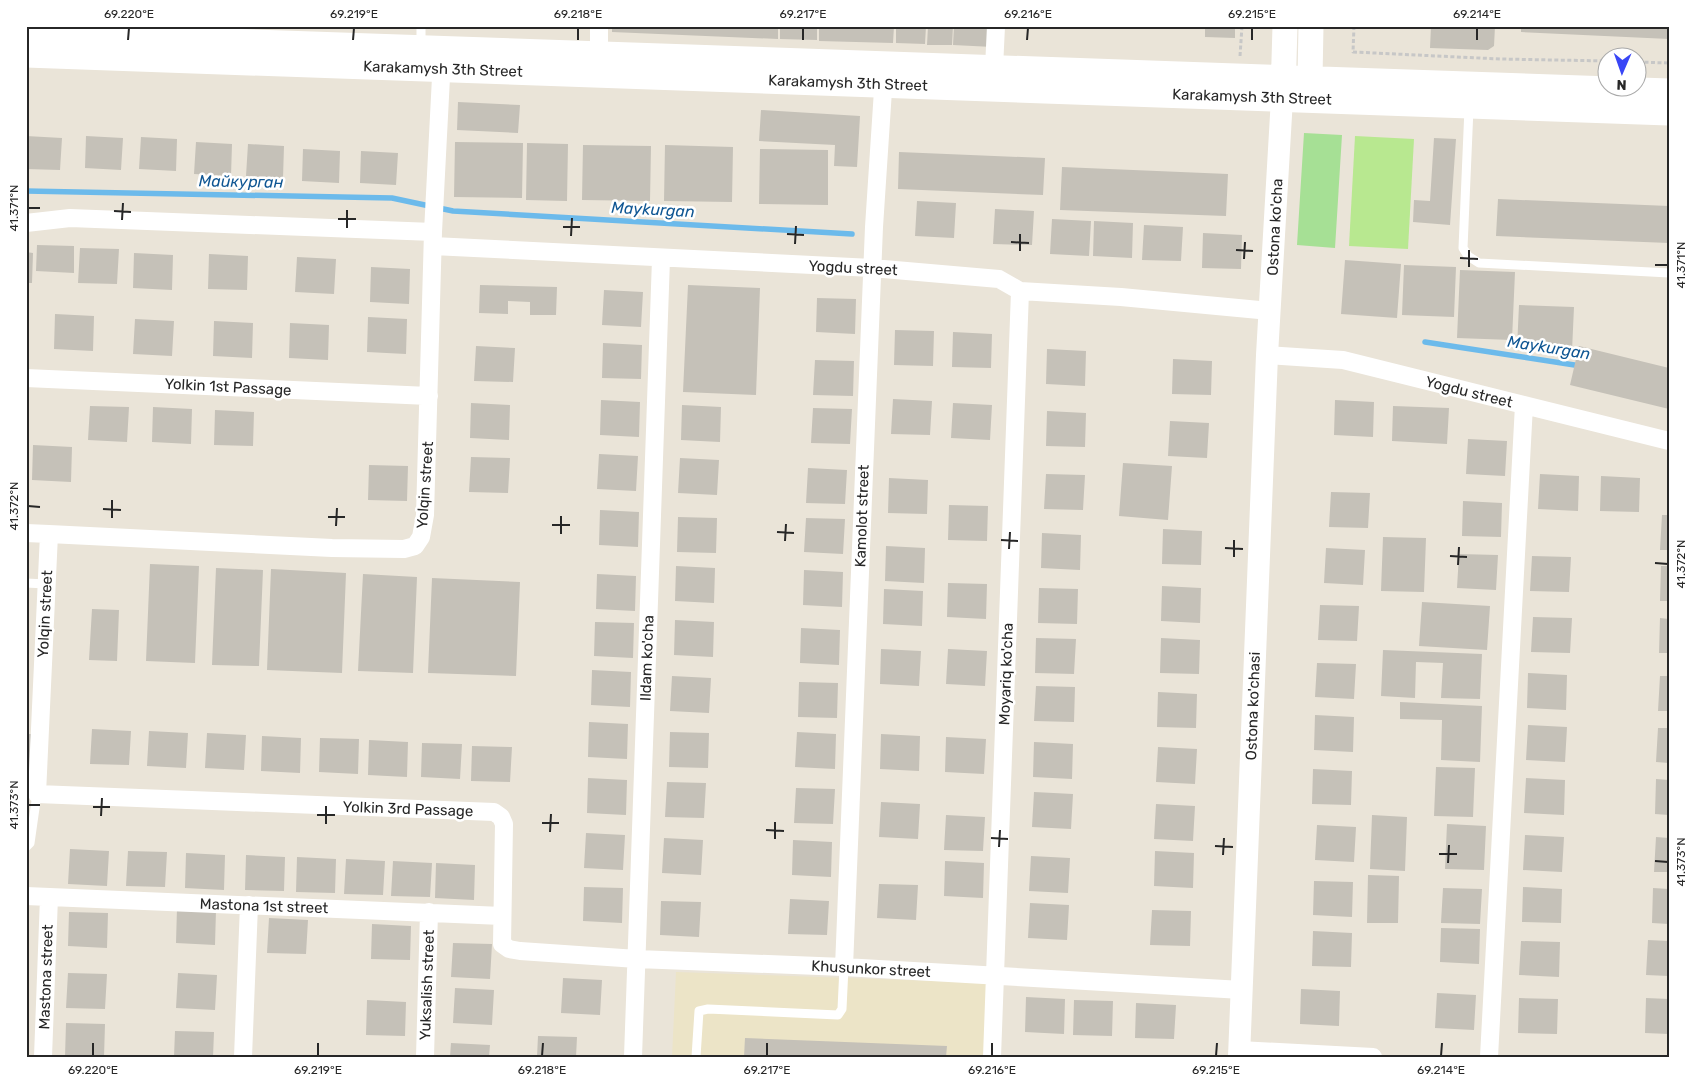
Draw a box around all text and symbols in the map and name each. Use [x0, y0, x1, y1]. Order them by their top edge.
text: 69.220°E [104, 7, 154, 21]
text: 69.219°E [330, 7, 378, 21]
text: 69.218°E [554, 7, 602, 21]
text: 69.217°E [780, 7, 826, 21]
text: 69.216°E [1004, 7, 1052, 21]
text: 69.215°E [1228, 7, 1276, 21]
text: 69.214°E [1453, 7, 1501, 21]
north arrow [1598, 48, 1648, 98]
street label: Karakamysh 3th Street [363, 57, 523, 81]
street label: Karakamysh 3th Street [768, 71, 928, 95]
text: N [1616, 76, 1627, 93]
street label: Karakamysh 3th Street [1172, 85, 1332, 109]
water label: Майкурган [199, 171, 284, 192]
street label: Ostona ko'cha [1263, 178, 1287, 276]
text: 41.371°N [7, 185, 21, 231]
water label: Maykurgan [611, 198, 695, 221]
text: 41.371°N [1674, 242, 1688, 288]
street label: Yogdu street [808, 257, 898, 279]
water label: Maykurgan [1506, 332, 1592, 363]
street label: Yogdu street [1423, 372, 1515, 412]
street label: Yolkin 1st Passage [164, 375, 292, 399]
street label: Yolqin street [413, 440, 437, 529]
street label: Kamolot street [851, 464, 873, 568]
text: 41.372°N [7, 482, 21, 530]
text: 41.372°N [1674, 540, 1688, 588]
street label: Yolqin street [34, 570, 56, 658]
street label: Ildam ko'cha [637, 615, 657, 701]
street label: Moyariq ko'cha [995, 622, 1017, 726]
street label: Ostona ko'chasi [1242, 651, 1264, 761]
text: 41.373°N [7, 781, 21, 829]
street label: Yolkin 3rd Passage [342, 798, 474, 820]
text: 41.373°N [1674, 838, 1688, 886]
street label: Mastona 1st street [199, 895, 329, 917]
street label: Mastona street [35, 924, 57, 1030]
street label: Yuksalish street [416, 929, 438, 1041]
street label: Khusunkor street [811, 957, 931, 981]
text: 69.220°E [68, 1063, 118, 1077]
text: 69.219°E [294, 1063, 342, 1077]
text: 69.218°E [518, 1063, 566, 1077]
text: 69.217°E [744, 1063, 790, 1077]
text: 69.216°E [968, 1063, 1016, 1077]
text: 69.215°E [1192, 1063, 1240, 1077]
text: 69.214°E [1417, 1063, 1465, 1077]

